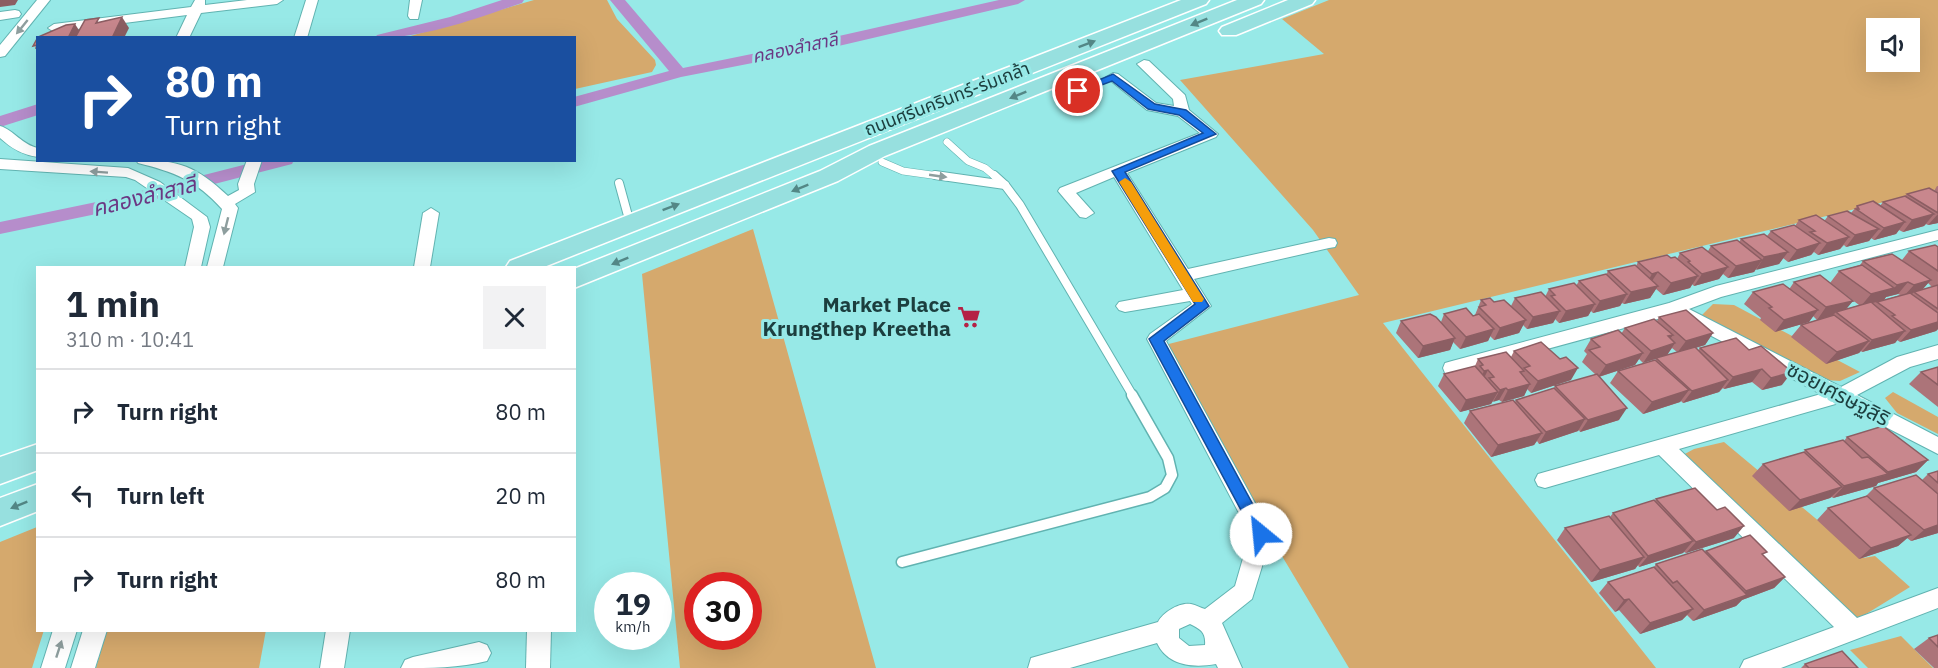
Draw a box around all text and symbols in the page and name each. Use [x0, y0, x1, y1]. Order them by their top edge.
one-way arrow [1190, 17, 1208, 27]
map controls [1866, 18, 1920, 72]
button: sound [1866, 18, 1920, 72]
one-way arrow [15, 19, 28, 35]
water label: คลองลำสาลี [750, 27, 842, 68]
one-way arrow [1078, 39, 1096, 48]
text: 80 m [165, 54, 263, 109]
street label: ถนนศรีนครินทร์-ร่มเกล้า [861, 56, 1033, 141]
icon: right [66, 60, 144, 138]
pin [1052, 65, 1103, 116]
icon: arrive [1061, 74, 1094, 107]
one-way arrow [1009, 90, 1027, 100]
text: Turn right [165, 107, 282, 142]
one-way arrow [90, 167, 109, 176]
water label: คลองลำสาลี [89, 168, 202, 222]
one-way arrow [929, 171, 948, 180]
one-way arrow [791, 183, 809, 193]
one-way arrow [662, 202, 680, 211]
one-way arrow [220, 217, 230, 235]
one-way arrow [611, 257, 629, 266]
text: 1 min [66, 280, 160, 327]
button: close [483, 286, 546, 349]
place label: Market Place Krungthep Kreetha [763, 290, 951, 342]
supermarket icon: Market Place Krungthep Kreetha [956, 304, 982, 330]
text: 310 m · 10:41 [66, 326, 194, 353]
street label: ซอยเศรษฐสิริ [1782, 354, 1895, 432]
icon: right [66, 395, 99, 428]
text: Turn right [117, 397, 218, 426]
text: 80 m [495, 397, 546, 426]
icon: left [66, 479, 99, 512]
text: Turn left [117, 481, 205, 510]
text: 20 m [495, 481, 546, 510]
one-way arrow [9, 500, 27, 510]
position arrow [1229, 502, 1293, 566]
icon: right [66, 563, 99, 596]
text: Turn right [117, 565, 218, 594]
text: 80 m [495, 565, 546, 594]
speed limit sign: 30 [684, 572, 762, 650]
text: 19 [615, 584, 651, 623]
text: km/h [615, 617, 651, 636]
one-way arrow [55, 640, 64, 658]

